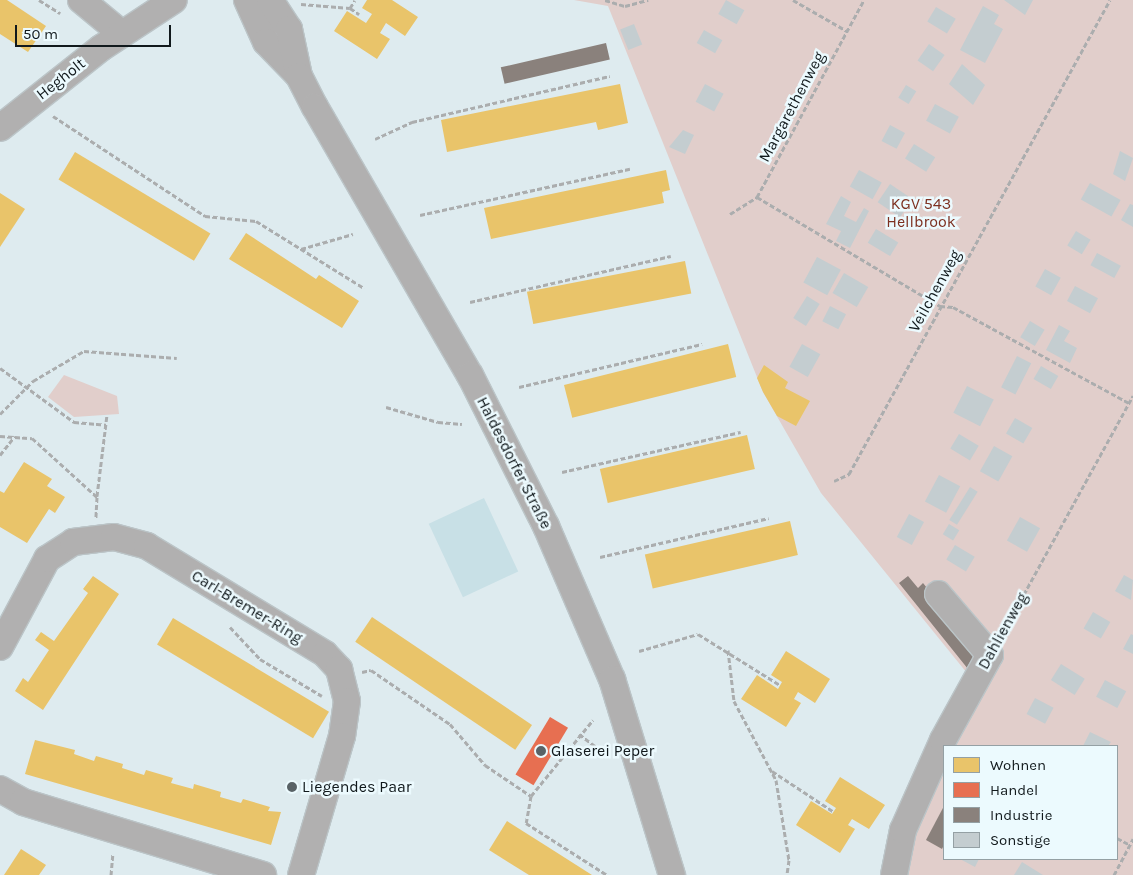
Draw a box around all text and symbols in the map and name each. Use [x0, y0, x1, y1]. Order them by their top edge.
scale bar [18, 15, 174, 47]
text: 50 m [23, 25, 58, 43]
street label: Margarethenweg [755, 49, 829, 165]
street label: Hegholt [33, 54, 89, 104]
park label: KGV 543 Hellbrook [886, 194, 956, 232]
street label: Veilchenweg [905, 247, 965, 335]
street label: Haldesdorfer Straße [472, 394, 556, 532]
street label: Carl-Bremer-Ring [188, 566, 306, 648]
street label: Dahlienweg [974, 589, 1032, 673]
place label: Glaserei Peper [551, 741, 654, 761]
marker: Glaserei Peper [535, 745, 547, 757]
legend [943, 745, 1118, 860]
text: Wohnen [990, 756, 1046, 774]
place label: Liegendes Paar [302, 777, 412, 797]
marker: Liegendes Paar [286, 781, 298, 793]
text: Handel [990, 781, 1038, 799]
text: Industrie [990, 806, 1052, 824]
text: Sonstige [990, 831, 1050, 849]

